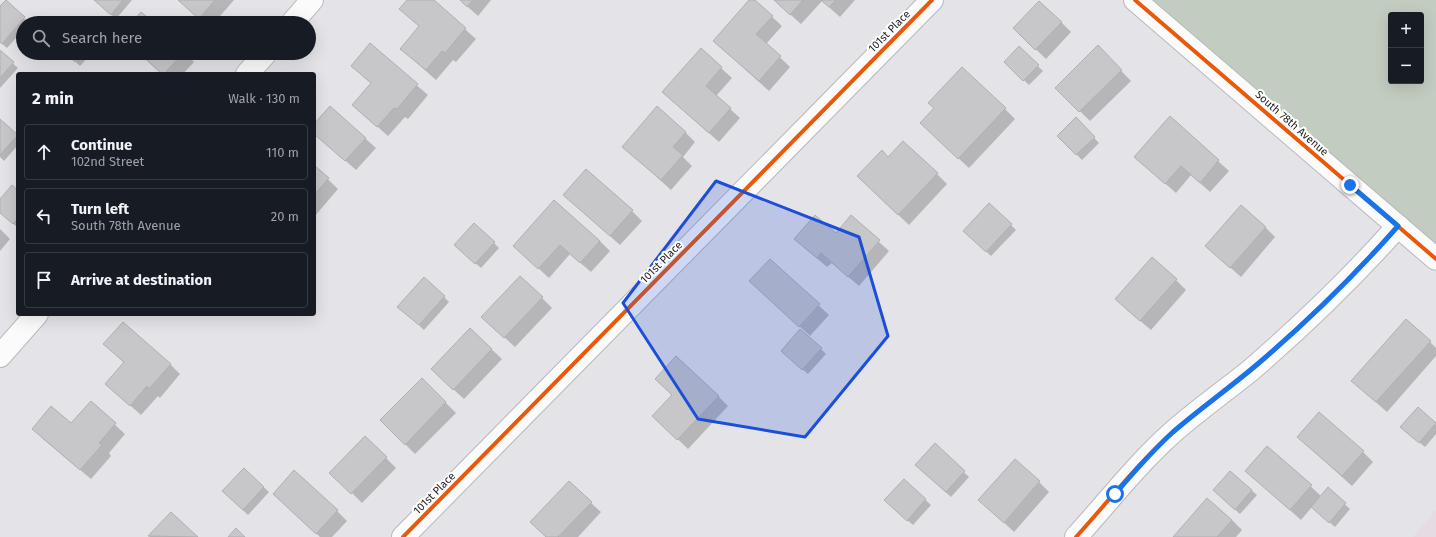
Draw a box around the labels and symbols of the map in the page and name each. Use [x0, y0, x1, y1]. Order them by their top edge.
street label: 101st Place [866, 8, 913, 55]
street label: South 78th Avenue [1252, 88, 1331, 159]
route end [1341, 176, 1359, 194]
street label: 101st Place [638, 239, 685, 286]
street label: 101st Place [411, 470, 458, 517]
route start [1106, 485, 1124, 503]

